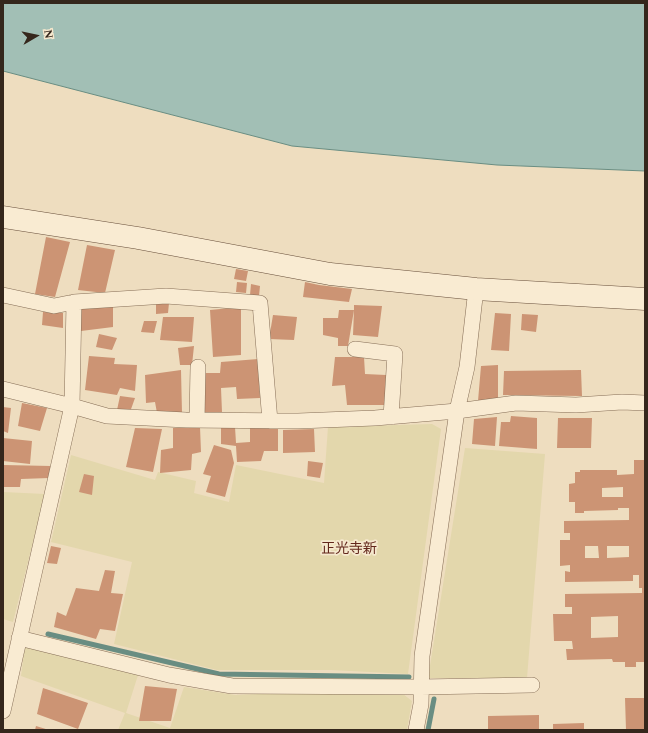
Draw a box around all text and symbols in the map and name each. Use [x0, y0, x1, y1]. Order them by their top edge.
north arrow [16, 16, 56, 56]
text: N [39, 28, 57, 40]
district label: 正光寺新 [321, 542, 377, 558]

